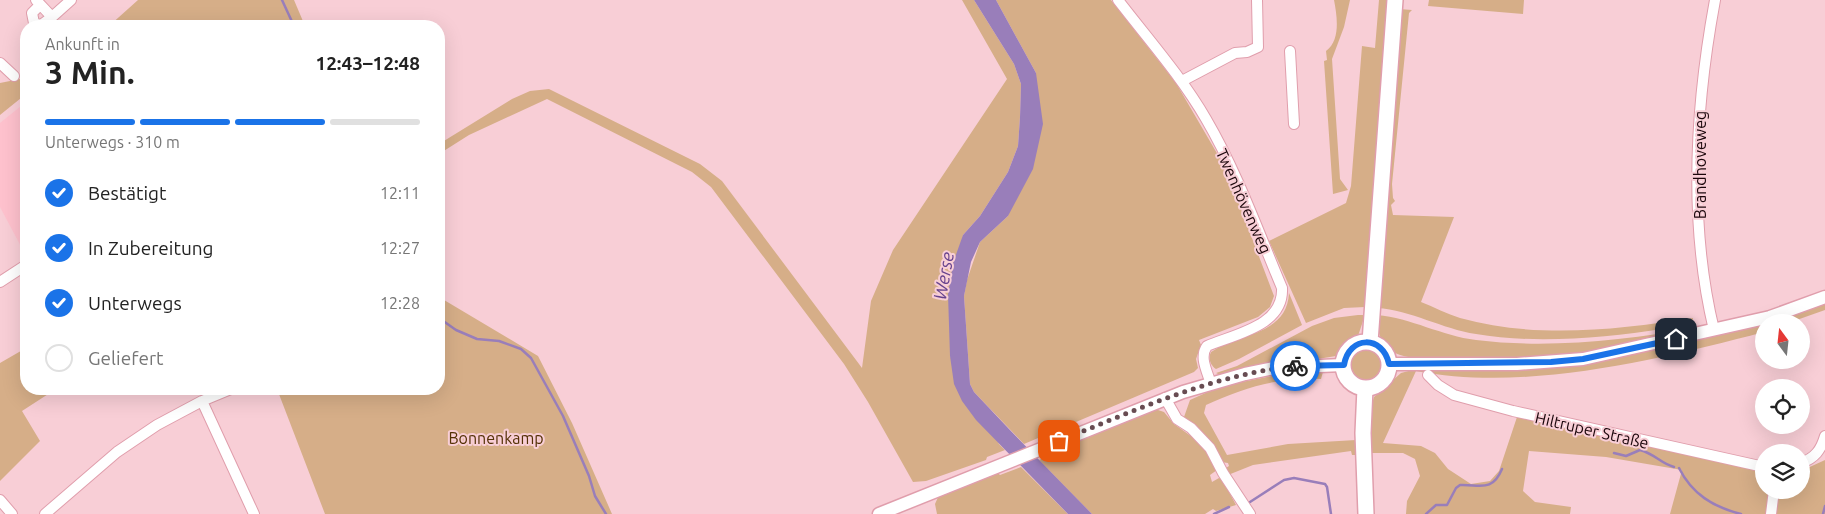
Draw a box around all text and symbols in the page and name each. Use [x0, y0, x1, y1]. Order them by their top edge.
text: Ankunft in [45, 35, 120, 53]
text: 12:43–12:48 [315, 52, 420, 74]
text: 3 Min. [45, 54, 135, 90]
street label: Brandhoveweg [1691, 111, 1709, 219]
text: Unterwegs · 310 m [45, 133, 180, 151]
street label: Twenhövenweg [1213, 146, 1275, 256]
icon: check [45, 179, 73, 207]
text: Bestätigt [88, 182, 166, 204]
text: 12:11 [380, 184, 420, 202]
icon: check [45, 234, 73, 262]
text: In Zubereitung [88, 237, 214, 259]
text: 12:27 [380, 239, 420, 257]
water label: Werse [929, 250, 957, 301]
icon: check [45, 289, 73, 317]
text: Unterwegs [88, 292, 182, 314]
text: 12:28 [380, 294, 420, 312]
north arrow [1755, 314, 1810, 369]
map controls [1755, 314, 1810, 499]
pin [1655, 318, 1697, 360]
icon: home [1662, 325, 1690, 353]
courier [1270, 341, 1320, 391]
text: Geliefert [88, 347, 164, 369]
icon: bike [1281, 352, 1309, 380]
button: locate [1755, 379, 1810, 434]
street label: Hiltruper Straße [1533, 408, 1651, 452]
pin [1038, 420, 1080, 462]
icon: bag [1045, 427, 1073, 455]
park label: Bonnenkamp [448, 429, 544, 447]
button: layers [1755, 444, 1810, 499]

